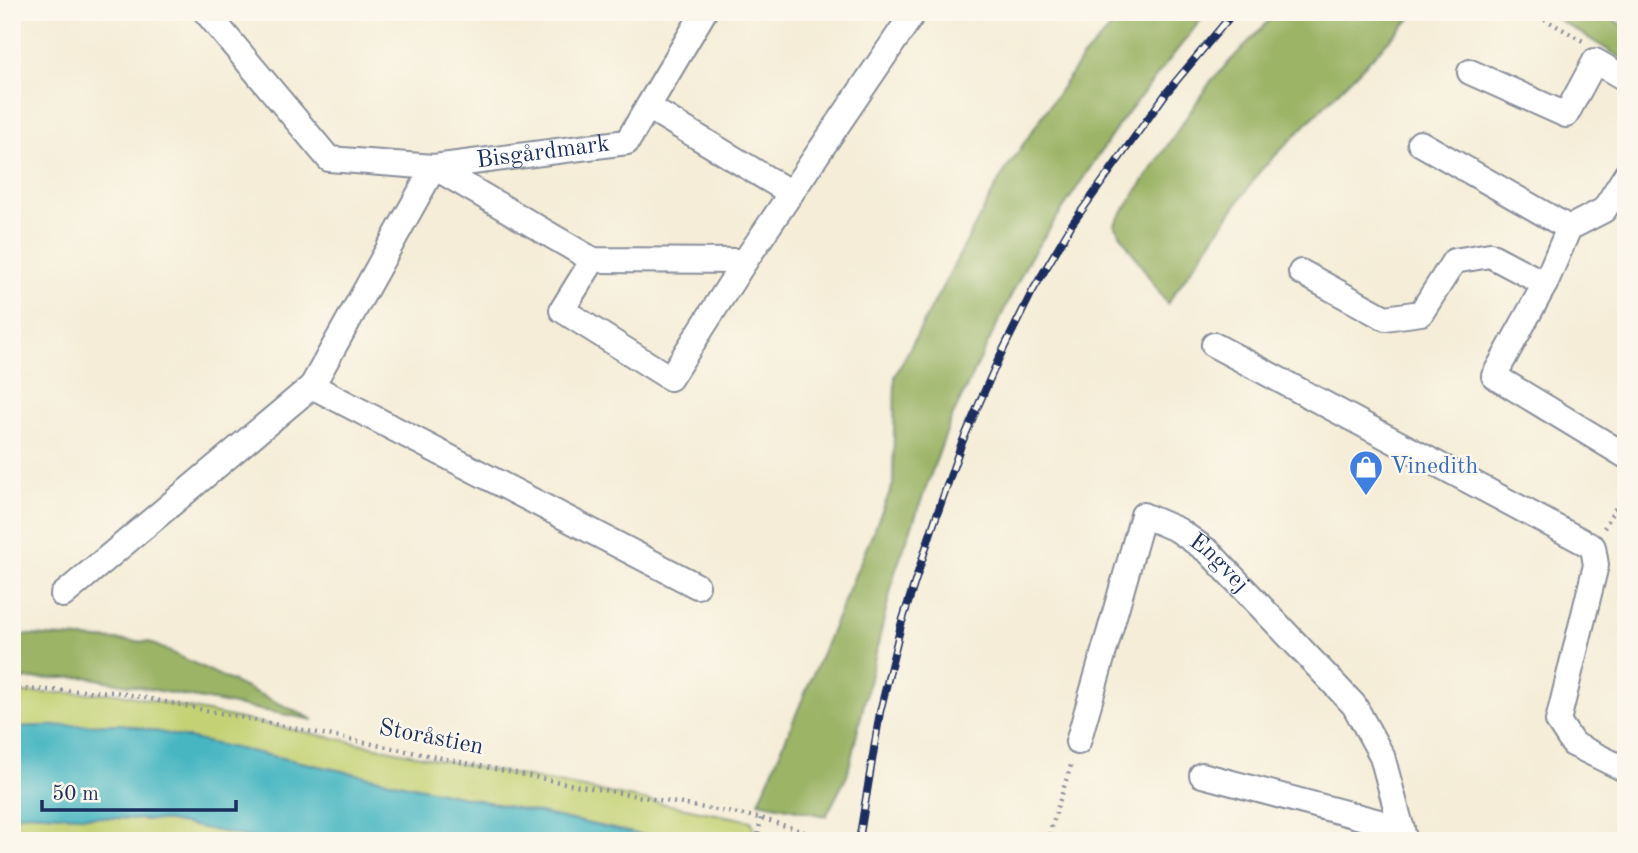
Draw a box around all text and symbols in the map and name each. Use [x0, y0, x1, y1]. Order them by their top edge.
street label: Bisgårdmark [475, 132, 611, 173]
shop icon: Vinedith [1347, 448, 1385, 497]
place label: Vinedith [1390, 455, 1478, 479]
street label: Engvej [1184, 530, 1253, 597]
street label: Storåstien [377, 716, 485, 760]
scale bar [42, 769, 236, 813]
text: 50 m [52, 784, 99, 805]

